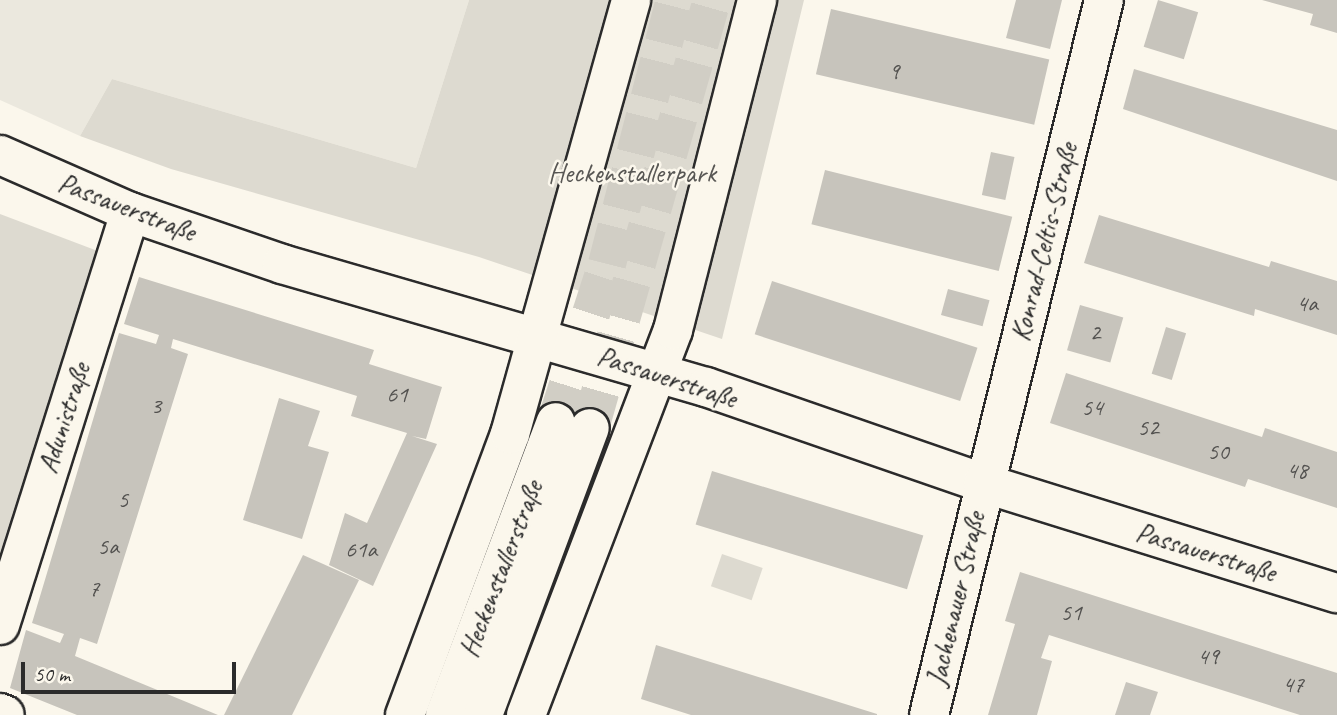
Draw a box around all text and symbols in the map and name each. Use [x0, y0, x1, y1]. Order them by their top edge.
house number: 9 [889, 58, 899, 86]
street label: Konrad-Celtis-Straße [1003, 139, 1085, 345]
park label: Heckenstallerpark [548, 156, 716, 190]
street label: Passauerstraße [54, 165, 200, 249]
house number: 4a [1296, 290, 1318, 318]
house number: 2 [1090, 319, 1100, 347]
street label: Passauerstraße [593, 339, 741, 415]
street label: Adunistraße [30, 359, 98, 477]
house number: 61 [386, 381, 408, 409]
house number: 3 [151, 392, 161, 420]
house number: 54 [1081, 394, 1103, 422]
house number: 52 [1137, 414, 1159, 442]
house number: 50 [1207, 438, 1229, 466]
house number: 48 [1286, 457, 1308, 485]
street label: Heckenstallerstraße [452, 476, 550, 662]
house number: 5 [118, 486, 128, 514]
street label: Jachenauer Straße [920, 508, 992, 690]
street label: Passauerstraße [1132, 515, 1280, 589]
house number: 5a [97, 533, 119, 561]
house number: 61a [345, 536, 377, 564]
house number: 7 [89, 575, 99, 603]
house number: 51 [1060, 599, 1082, 627]
house number: 49 [1197, 643, 1219, 671]
scale bar [24, 648, 240, 692]
text: 50 m [34, 661, 70, 687]
house number: 47 [1282, 671, 1304, 699]

